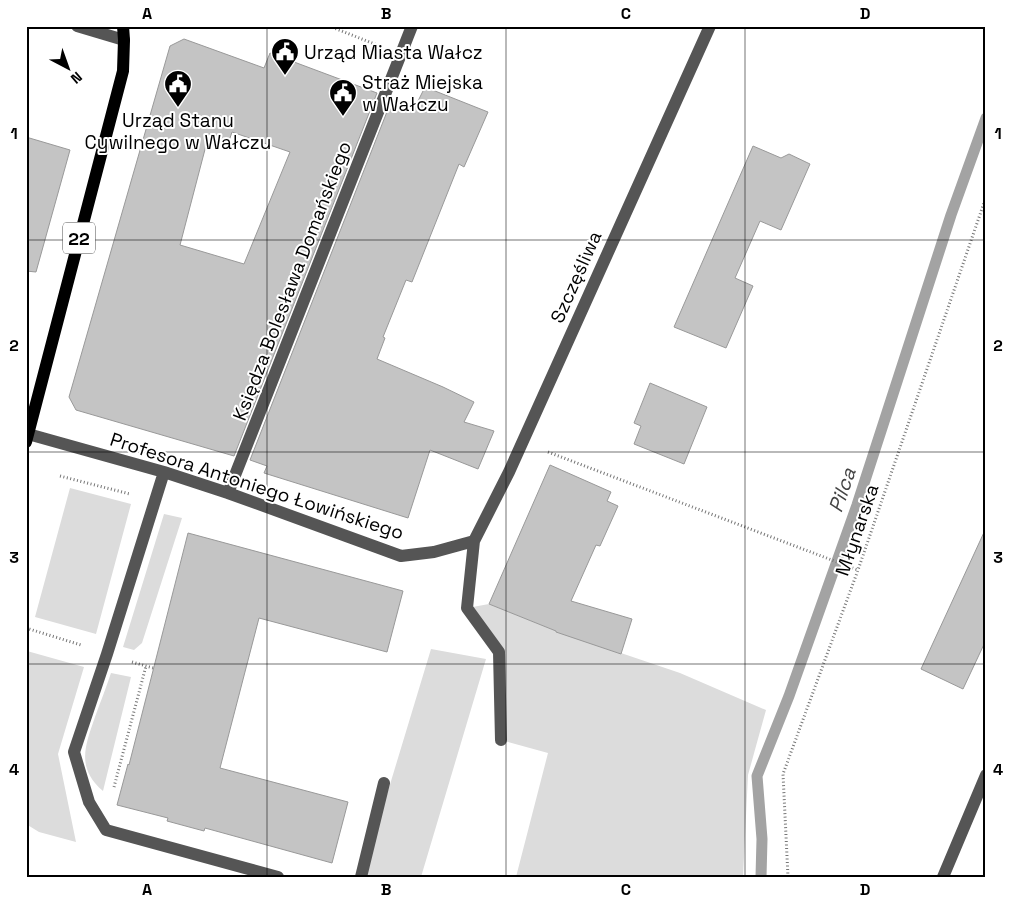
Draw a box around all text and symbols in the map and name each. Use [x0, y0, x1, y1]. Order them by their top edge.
text: A [142, 3, 152, 24]
text: B [381, 3, 391, 24]
text: C [621, 3, 631, 24]
text: D [860, 3, 870, 24]
public building icon: Urząd Miasta Wałcz [270, 37, 300, 76]
place label: Urząd Miasta Wałcz [304, 40, 483, 65]
north arrow [42, 42, 92, 92]
text: N [67, 68, 86, 88]
public building icon: Urząd Stanu Cywilnego w Wałczu [163, 69, 193, 108]
place label: Straż Miejska w Wałczu [362, 70, 483, 117]
public building icon: Straż Miejska w Wałczu [328, 78, 358, 117]
place label: Urząd Stanu Cywilnego w Wałczu [85, 108, 271, 155]
text: 1 [10, 123, 18, 144]
text: 1 [994, 123, 1002, 144]
street label: Księdza Bolesława Domańskiego [227, 138, 357, 424]
road number: 22 [63, 222, 95, 254]
street label: Szczęśliwa [545, 227, 607, 327]
text: 2 [9, 335, 19, 356]
text: 2 [993, 335, 1003, 356]
street label: Profesora Antoniego Łowińskiego [107, 427, 407, 545]
water label: Pilca [822, 464, 862, 516]
street label: Młynarska [830, 481, 884, 579]
text: 3 [9, 547, 19, 568]
text: 3 [993, 547, 1003, 568]
text: 4 [9, 759, 19, 780]
text: 4 [993, 759, 1003, 780]
text: A [142, 879, 152, 900]
text: B [381, 879, 391, 900]
text: C [621, 879, 631, 900]
text: D [860, 879, 870, 900]

